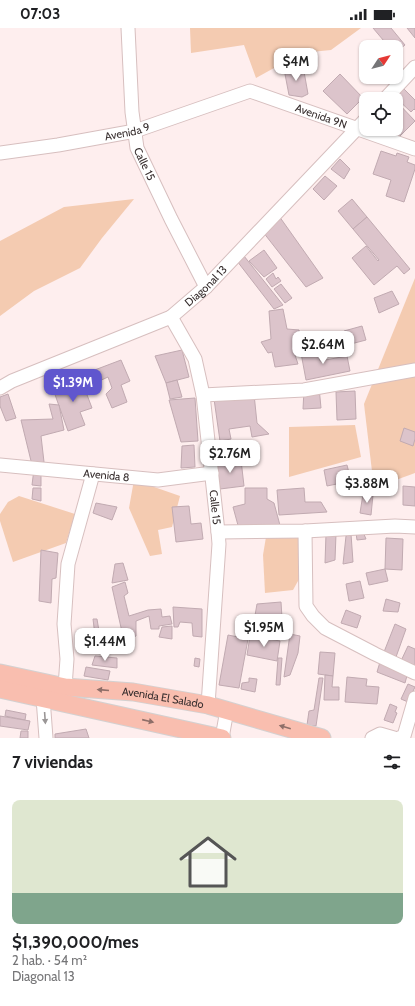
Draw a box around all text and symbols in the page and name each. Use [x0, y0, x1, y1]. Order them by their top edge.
text: 07:03 [20, 5, 60, 23]
north arrow [359, 40, 403, 84]
map controls [359, 40, 403, 136]
pin: $4M [277, 48, 315, 82]
text: $4M [283, 53, 309, 69]
button: locate [359, 92, 403, 136]
street label: Avenida 9N [293, 100, 349, 132]
street label: Avenida 9 [103, 119, 152, 143]
street label: Calle 15 [131, 145, 158, 183]
street label: Diagonal 13 [182, 262, 230, 309]
pin: $2.64M [290, 331, 356, 365]
text: $2.64M [301, 336, 345, 352]
pin: $1.39M [40, 369, 106, 403]
text: $1.39M [53, 374, 93, 390]
pin: $2.76M [197, 440, 263, 474]
text: $2.76M [209, 445, 251, 461]
street label: Avenida 8 [83, 466, 130, 484]
pin: $3.88M [334, 470, 400, 504]
text: $3.88M [345, 475, 389, 491]
street label: Calle 15 [206, 489, 224, 525]
pin: $1.95M [231, 614, 297, 648]
text: $1.95M [244, 619, 284, 635]
pin: $1.44M [72, 628, 138, 662]
text: $1.44M [84, 633, 126, 649]
street label: Avenida El Salado [121, 684, 205, 711]
one-way arrow [97, 686, 109, 693]
one-way arrow [41, 712, 48, 724]
one-way arrow [141, 719, 154, 725]
one-way arrow [278, 724, 290, 730]
icon: filters [381, 751, 403, 773]
text: 7 viviendas [12, 752, 93, 772]
icon: home [172, 826, 244, 898]
text: $1,390,000/mes [12, 932, 139, 952]
text: 2 hab. · 54 m² [12, 952, 87, 968]
text: Diagonal 13 [12, 968, 75, 984]

